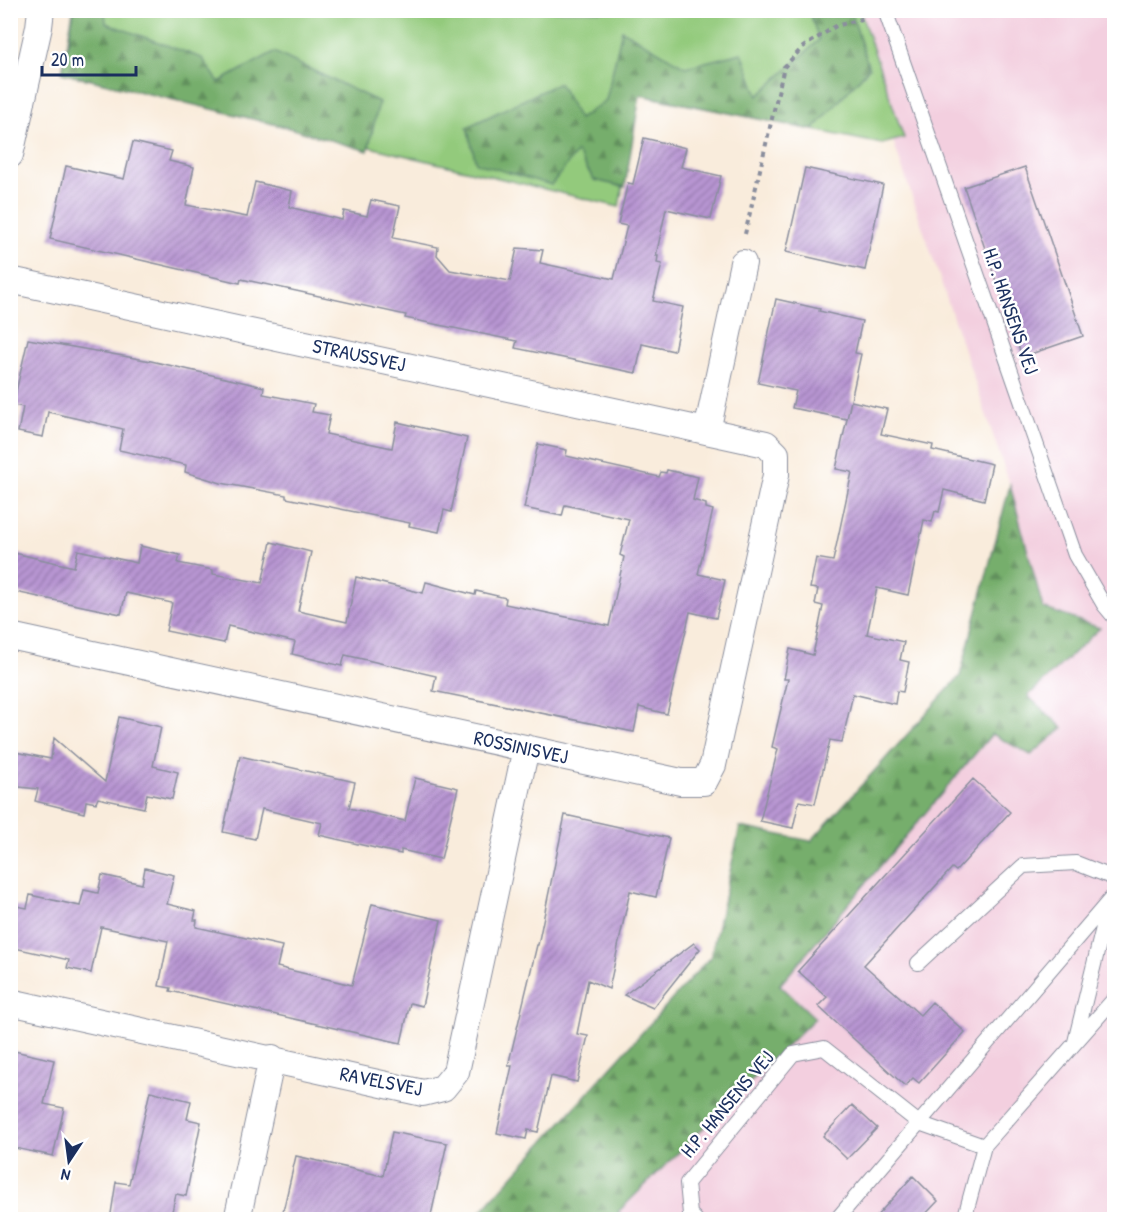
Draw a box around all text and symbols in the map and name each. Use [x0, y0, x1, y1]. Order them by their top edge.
scale bar [42, 39, 136, 77]
text: 20 m [51, 47, 84, 72]
street label: H.P. HANSENS VEJ [977, 244, 1046, 378]
street label: STRAUSSVEJ [310, 332, 408, 378]
street label: ROSSINISVEJ [472, 723, 571, 770]
street label: H.P. HANSENS VEJ [674, 1045, 779, 1163]
street label: RAVELSVEJ [338, 1059, 424, 1102]
north arrow [39, 1131, 99, 1191]
text: N [59, 1164, 72, 1187]

